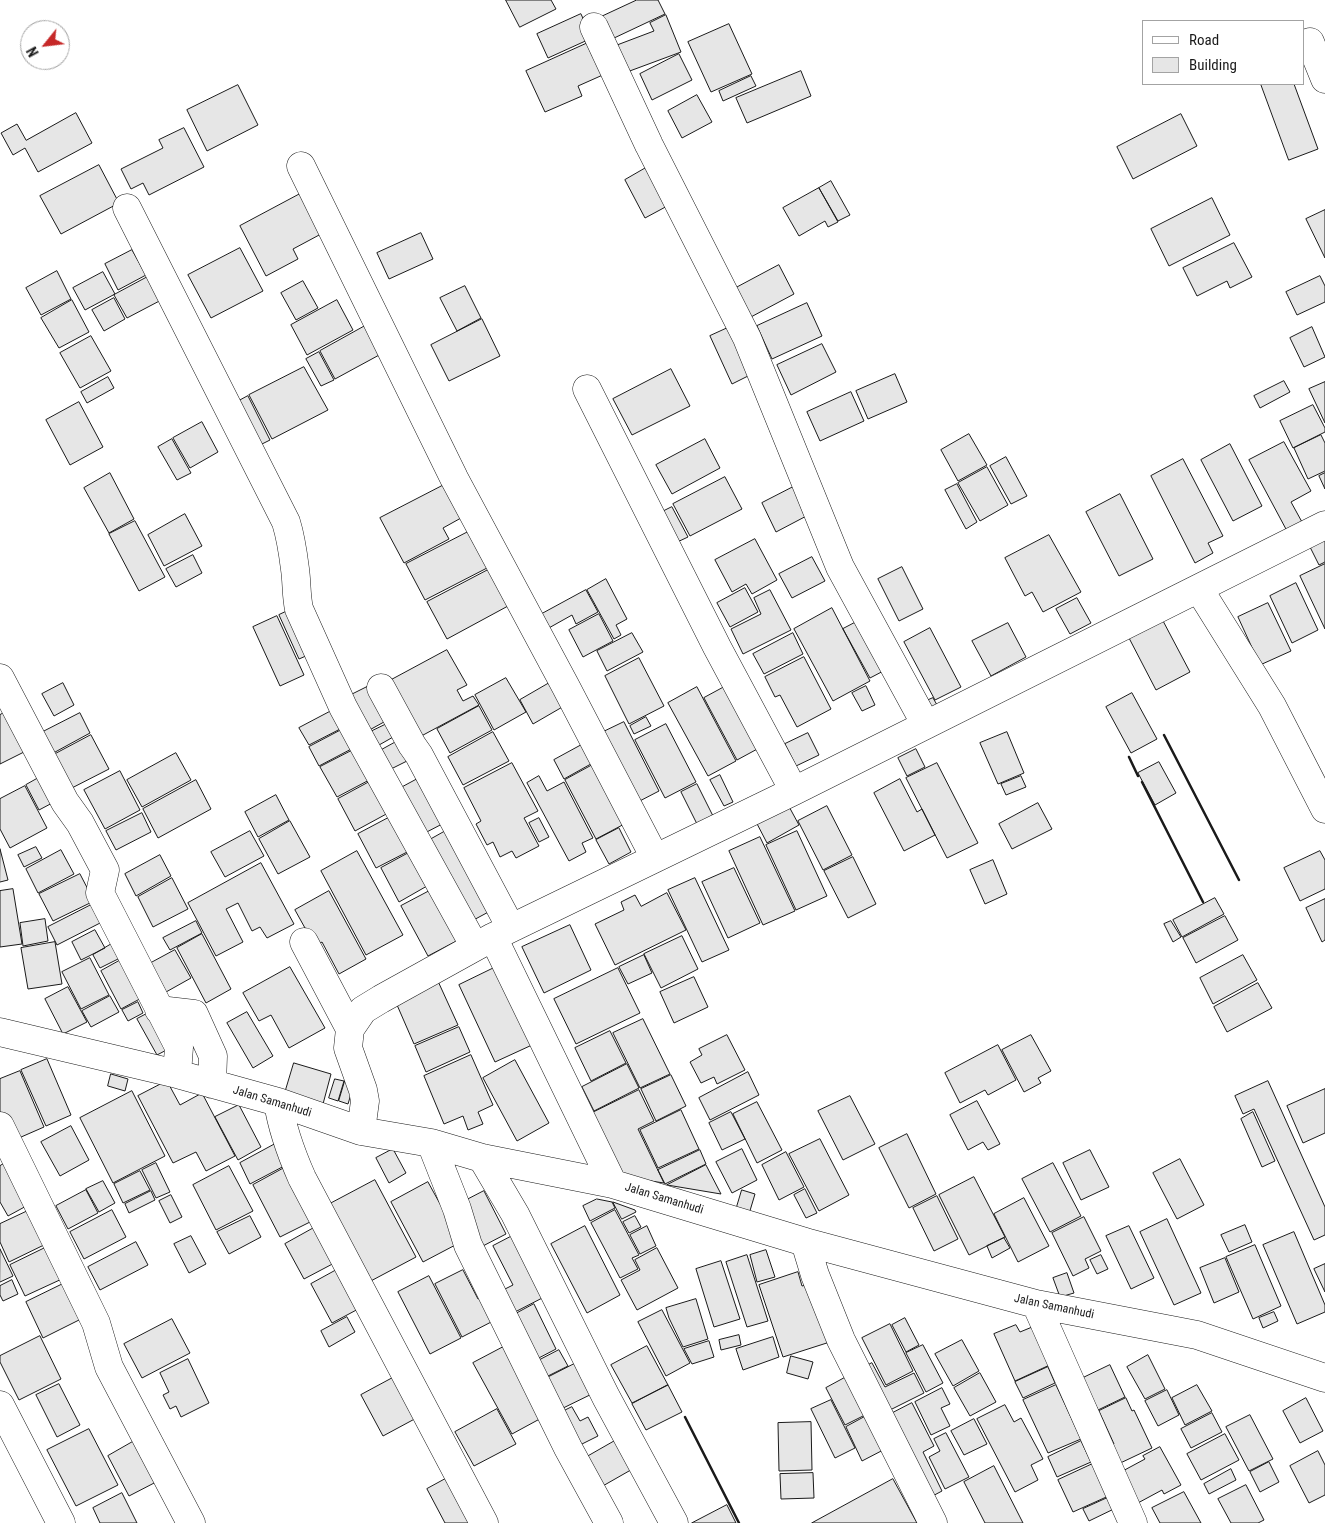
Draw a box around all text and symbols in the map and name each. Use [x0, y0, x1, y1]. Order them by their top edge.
north arrow [20, 20, 70, 70]
legend [1142, 20, 1305, 85]
text: Road [1189, 31, 1219, 49]
text: N [24, 44, 42, 59]
text: Building [1189, 56, 1237, 74]
street label: Jalan Samanhudi [231, 1083, 313, 1121]
street label: Jalan Samanhudi [623, 1180, 705, 1218]
street label: Jalan Samanhudi [1013, 1291, 1095, 1323]

